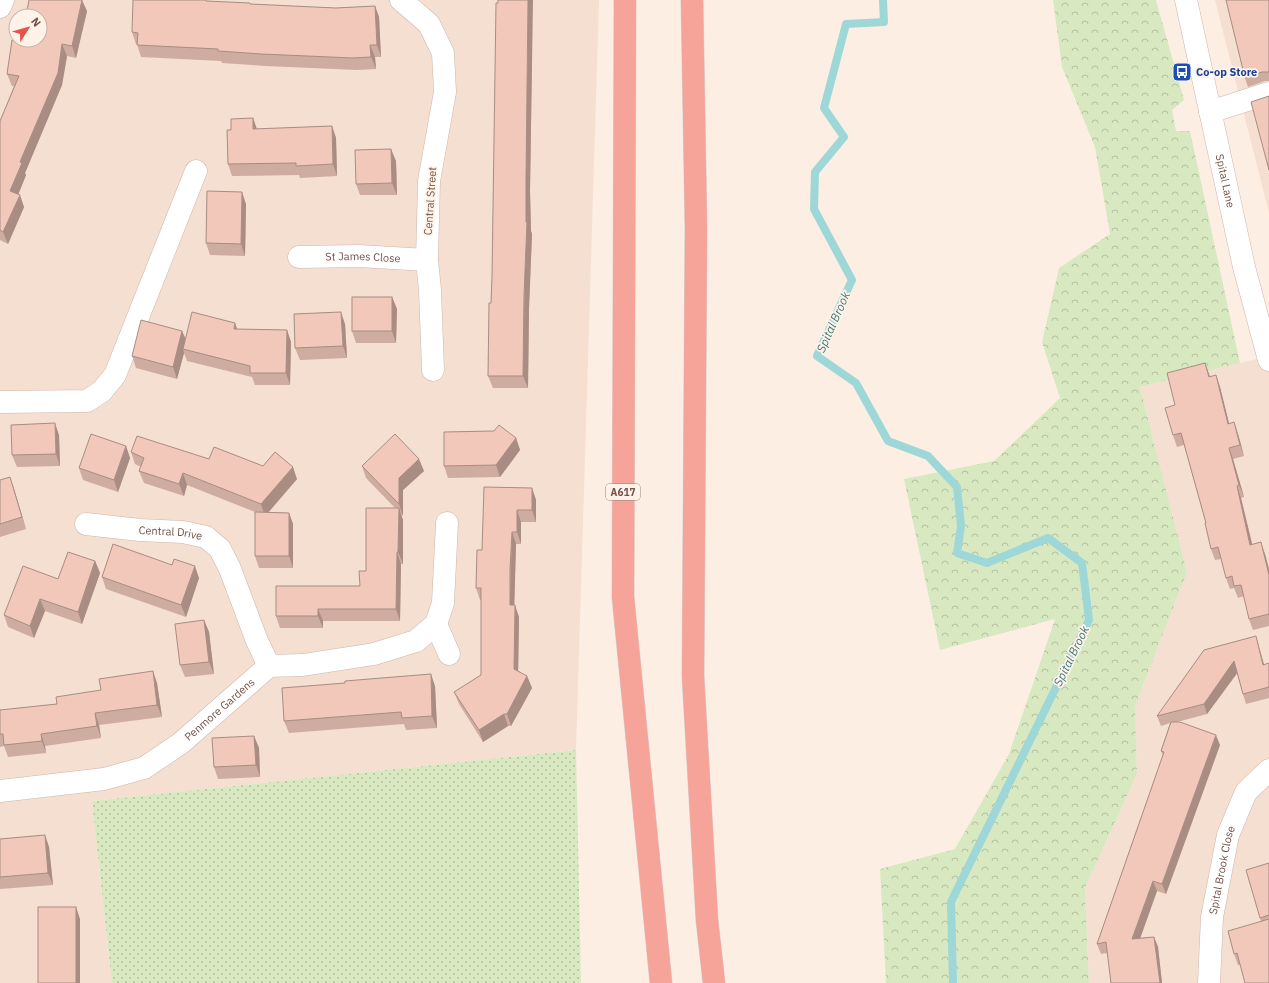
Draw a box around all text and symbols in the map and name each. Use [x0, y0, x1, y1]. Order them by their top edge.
north arrow [8, 8, 48, 48]
text: N [28, 15, 44, 29]
bus stop icon: Co-op Store [1171, 61, 1193, 83]
place label: Co-op Store [1196, 65, 1257, 79]
street label: Spital Lane [1213, 153, 1238, 209]
street label: Central Street [421, 166, 439, 236]
street label: St James Close [325, 249, 401, 265]
water label: Spital Brook [813, 289, 853, 355]
road number: A617 [606, 484, 640, 500]
street label: Central Drive [138, 523, 204, 543]
water label: Spital Brook [1050, 623, 1092, 688]
street label: Penmore Gardens [182, 675, 258, 744]
street label: Spital Brook Close [1206, 824, 1238, 916]

